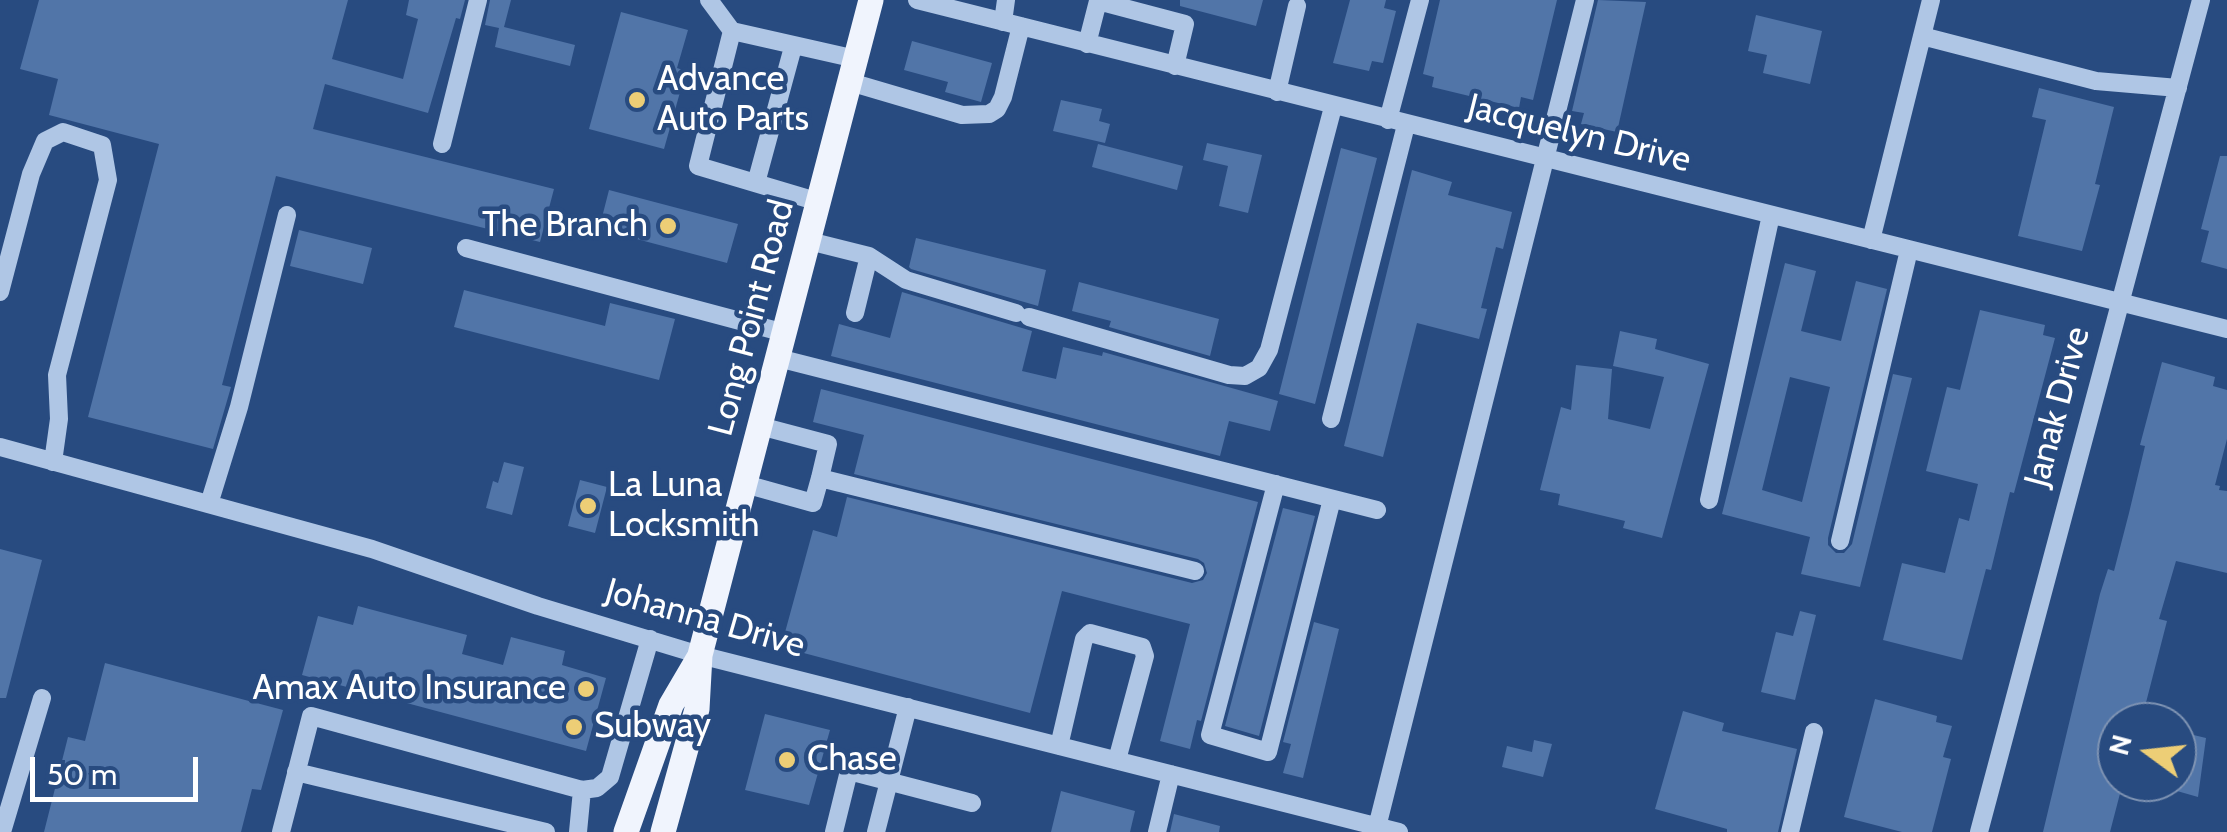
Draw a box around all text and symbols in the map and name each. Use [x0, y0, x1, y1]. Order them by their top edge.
place label: Advance Auto Parts [657, 59, 809, 141]
street label: Jacquelyn Drive [1463, 86, 1695, 182]
marker: Advance Auto Parts [626, 89, 648, 111]
street label: Long Point Road [700, 195, 804, 441]
place label: The Branch [482, 205, 648, 247]
marker: The Branch [657, 215, 679, 237]
street label: Janak Drive [2017, 322, 2099, 492]
place label: La Luna Locksmith [608, 465, 759, 547]
marker: La Luna Locksmith [577, 495, 599, 517]
street label: Johanna Drive [600, 570, 810, 668]
place label: Amax Auto Insurance [252, 668, 566, 710]
marker: Amax Auto Insurance [575, 678, 597, 700]
north arrow [2097, 702, 2197, 802]
place label: Subway [594, 706, 711, 748]
marker: Subway [563, 716, 585, 738]
text: N [2101, 731, 2139, 759]
scale bar [35, 737, 202, 799]
place label: Chase [807, 739, 897, 781]
marker: Chase [776, 749, 798, 771]
text: 50 m [47, 756, 117, 793]

